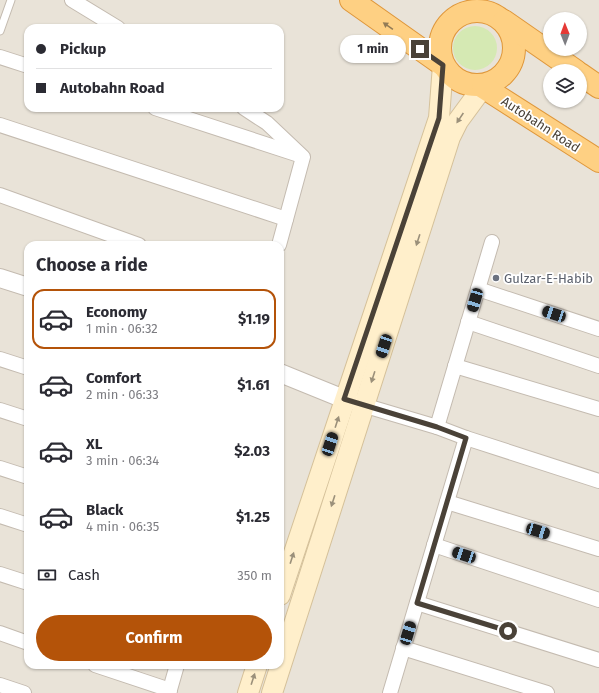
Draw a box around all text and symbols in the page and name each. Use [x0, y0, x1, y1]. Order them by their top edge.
north arrow [543, 12, 587, 56]
map controls [543, 12, 587, 108]
one-way arrow [383, 22, 394, 30]
callout: 1 min [340, 35, 406, 63]
text: Pickup [60, 40, 106, 58]
route end [411, 40, 429, 58]
text: 1 min [357, 41, 389, 56]
button: layers [543, 64, 587, 108]
text: Autobahn Road [60, 79, 164, 97]
street label: Autobahn Road [499, 94, 583, 155]
one-way arrow [456, 113, 464, 123]
one-way arrow [415, 235, 421, 247]
text: Choose a ride [36, 254, 148, 276]
place label: Gulzar-E-Habib [504, 271, 593, 286]
marker: Gulzar-E-Habib [491, 273, 501, 283]
car [466, 287, 484, 313]
icon: car [38, 301, 74, 337]
text: Economy [86, 303, 147, 321]
car [541, 305, 567, 323]
text: $1.19 [238, 310, 270, 328]
text: 1 min · 06:32 [86, 321, 158, 336]
car [375, 333, 393, 359]
icon: car [38, 367, 74, 403]
text: Comfort [86, 369, 142, 387]
one-way arrow [370, 372, 376, 384]
text: $1.61 [237, 376, 270, 394]
text: 2 min · 06:33 [86, 387, 159, 402]
one-way arrow [334, 415, 340, 427]
car [321, 431, 339, 457]
icon: car [38, 433, 74, 469]
text: XL [86, 435, 102, 453]
text: $2.03 [234, 442, 270, 460]
text: 3 min · 06:34 [86, 453, 159, 468]
one-way arrow [330, 495, 336, 507]
icon: car [38, 499, 74, 535]
text: Black [86, 501, 123, 519]
text: $1.25 [236, 508, 270, 526]
text: 4 min · 06:35 [86, 519, 159, 534]
car [525, 522, 551, 540]
car [451, 546, 477, 564]
one-way arrow [289, 552, 295, 564]
icon: cash [36, 564, 58, 586]
text: Cash [68, 566, 100, 584]
text: 350 m [237, 568, 272, 583]
button: Confirm [36, 615, 272, 661]
car [399, 620, 417, 646]
route start [499, 622, 517, 640]
one-way arrow [250, 673, 256, 685]

